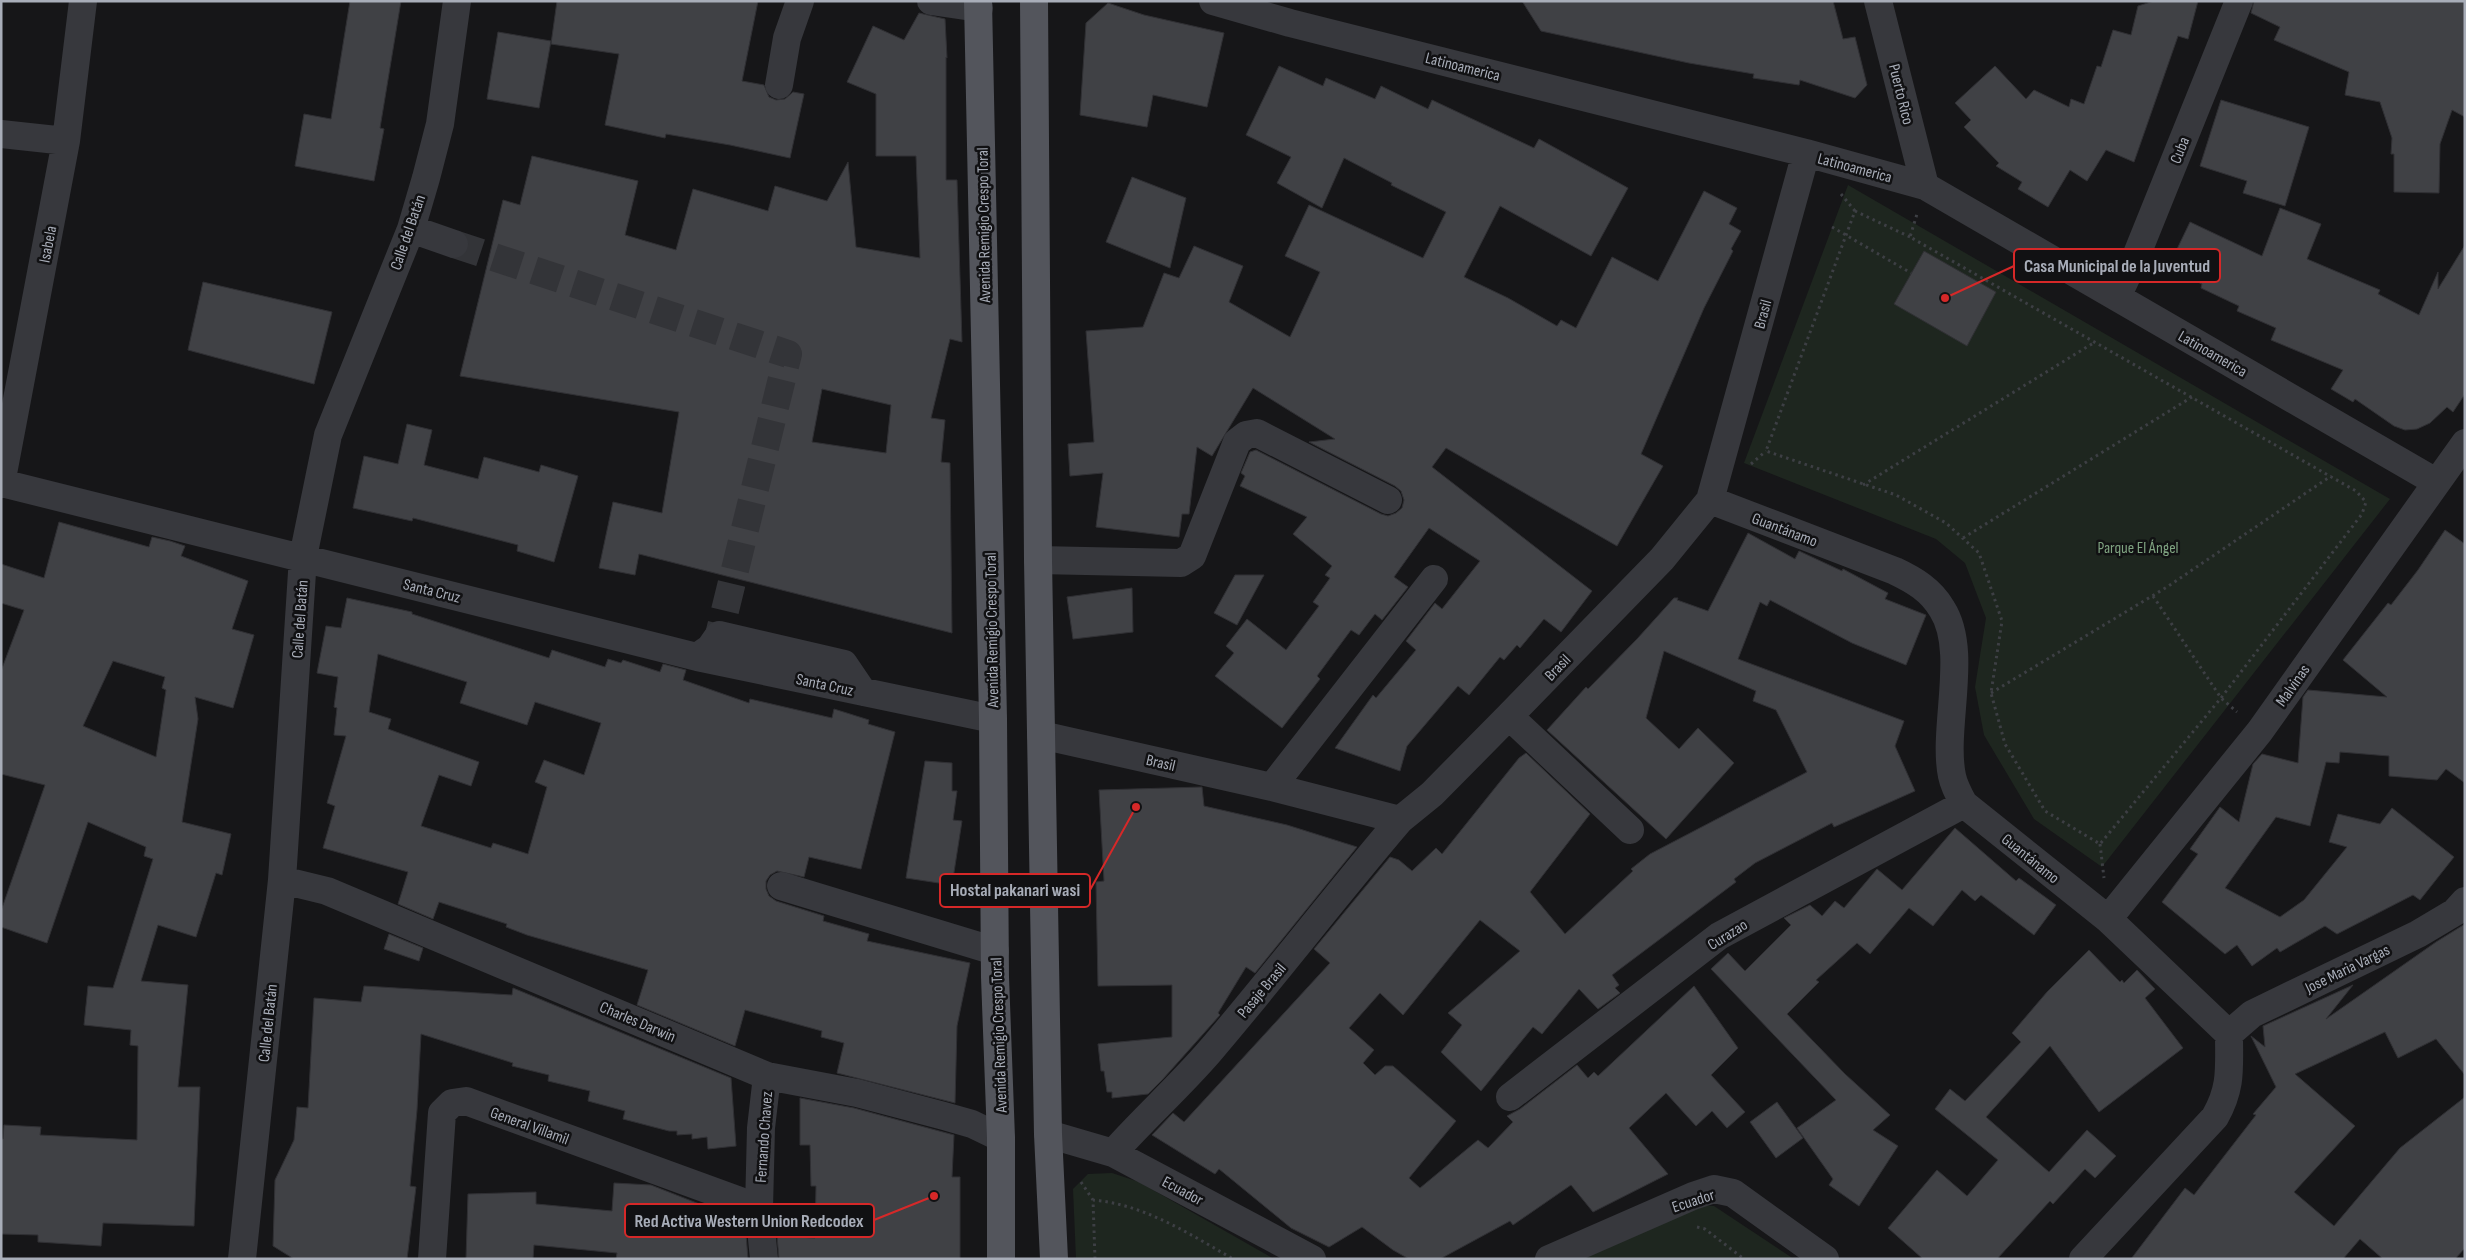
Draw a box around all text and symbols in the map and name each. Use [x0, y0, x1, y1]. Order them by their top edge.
street label: Latinoamerica [1423, 49, 1502, 86]
street label: Puerto Rico [1884, 62, 1917, 127]
street label: Cuba [2166, 134, 2194, 167]
street label: Avenida Remigio Crespo Toral [974, 147, 995, 304]
street label: Latinoamerica [1815, 149, 1894, 187]
street label: Calle del Batán [387, 192, 430, 273]
street label: Isabela [36, 224, 61, 264]
callout: Casa Municipal de la Juventud [2014, 249, 2220, 282]
text: Casa Municipal de la Juventud [2024, 256, 2210, 277]
street label: Brasil [1750, 298, 1776, 331]
street label: Latinoamerica [2175, 327, 2250, 382]
street label: Guantánamo [1749, 509, 1820, 552]
park label: Parque El Ángel [2097, 539, 2179, 558]
street label: Avenida Remigio Crespo Toral [982, 552, 1003, 709]
street label: Santa Cruz [401, 575, 462, 608]
street label: Calle del Batán [288, 579, 313, 659]
street label: Brasil [1541, 651, 1575, 685]
street label: Malvinas [2272, 661, 2315, 710]
street label: Santa Cruz [794, 670, 855, 701]
street label: Brasil [1144, 751, 1177, 776]
street label: Guantánamo [1997, 830, 2063, 888]
callout: Hostal pakanari wasi [940, 874, 1090, 907]
text: Hostal pakanari wasi [950, 880, 1080, 901]
street label: Curazao [1704, 916, 1751, 955]
street label: Jose Maria Vargas [2301, 941, 2393, 998]
street label: Avenida Remigio Crespo Toral [987, 957, 1012, 1114]
street label: Pasaje Brasil [1234, 960, 1291, 1022]
street label: Calle del Batán [255, 983, 282, 1063]
street label: Charles Darwin [597, 998, 678, 1047]
street label: Fernando Chavez [752, 1091, 777, 1183]
street label: General Villamil [488, 1103, 571, 1149]
street label: Ecuador [1159, 1173, 1206, 1210]
street label: Ecuador [1670, 1186, 1718, 1217]
callout: Red Activa Western Union Redcodex [625, 1204, 874, 1237]
text: Red Activa Western Union Redcodex [634, 1211, 864, 1232]

